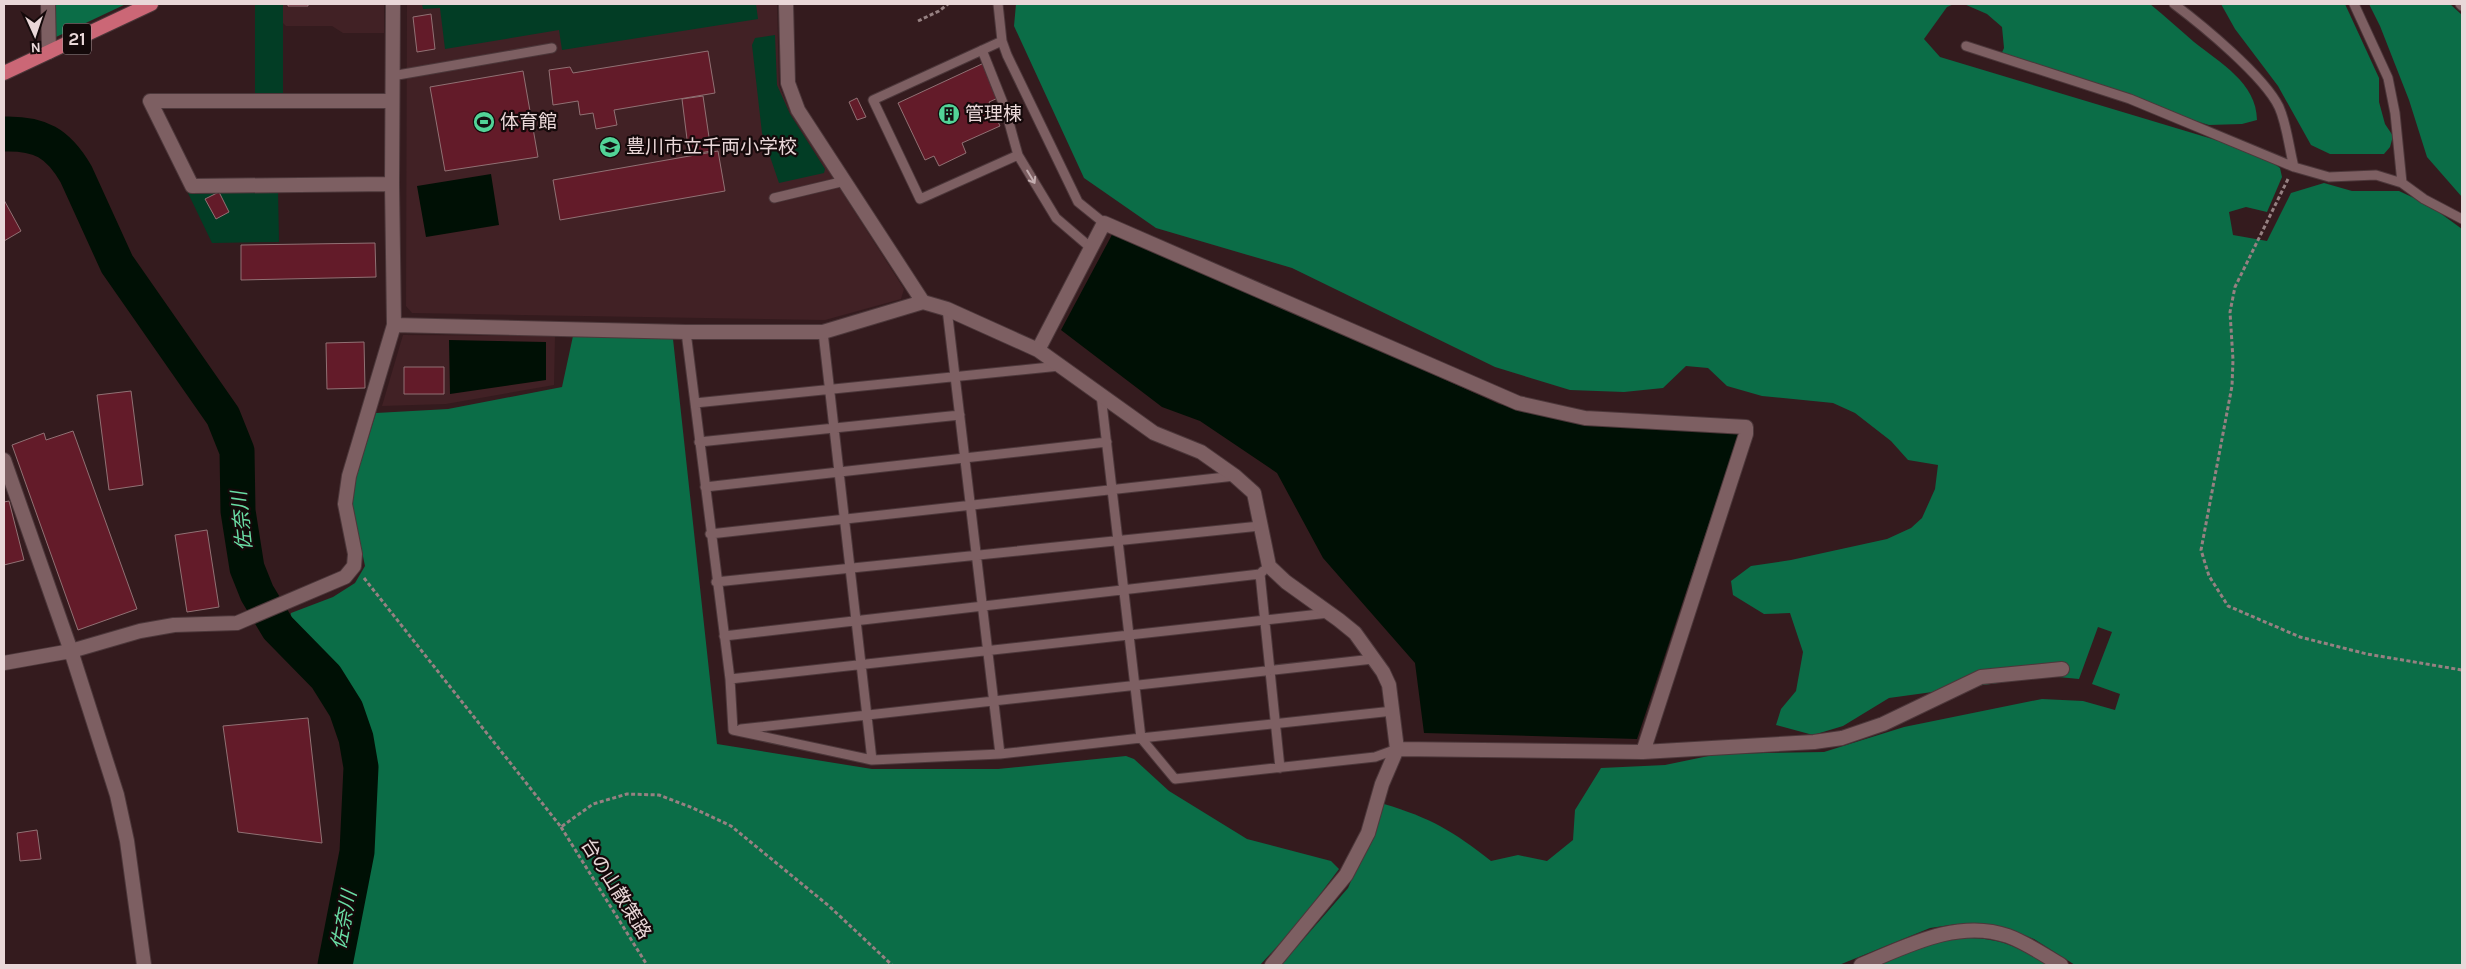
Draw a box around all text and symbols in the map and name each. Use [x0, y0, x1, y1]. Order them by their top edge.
north arrow [10, 10, 60, 60]
road number: 21 [63, 23, 91, 54]
text: N [30, 39, 41, 56]
building icon: 管理棟 [937, 102, 961, 126]
place label: 管理棟 [965, 103, 1022, 125]
sports icon: 体育館 [472, 110, 496, 134]
place label: 体育館 [500, 111, 557, 133]
school or university icon: 豊川市立千両小学校 [598, 135, 622, 159]
place label: 豊川市立千両小学校 [626, 136, 797, 158]
one-way arrow [1026, 169, 1036, 183]
water label: 佐奈川 [227, 488, 257, 552]
street label: 台の山散策路 [576, 835, 656, 943]
water label: 佐奈川 [327, 886, 361, 952]

